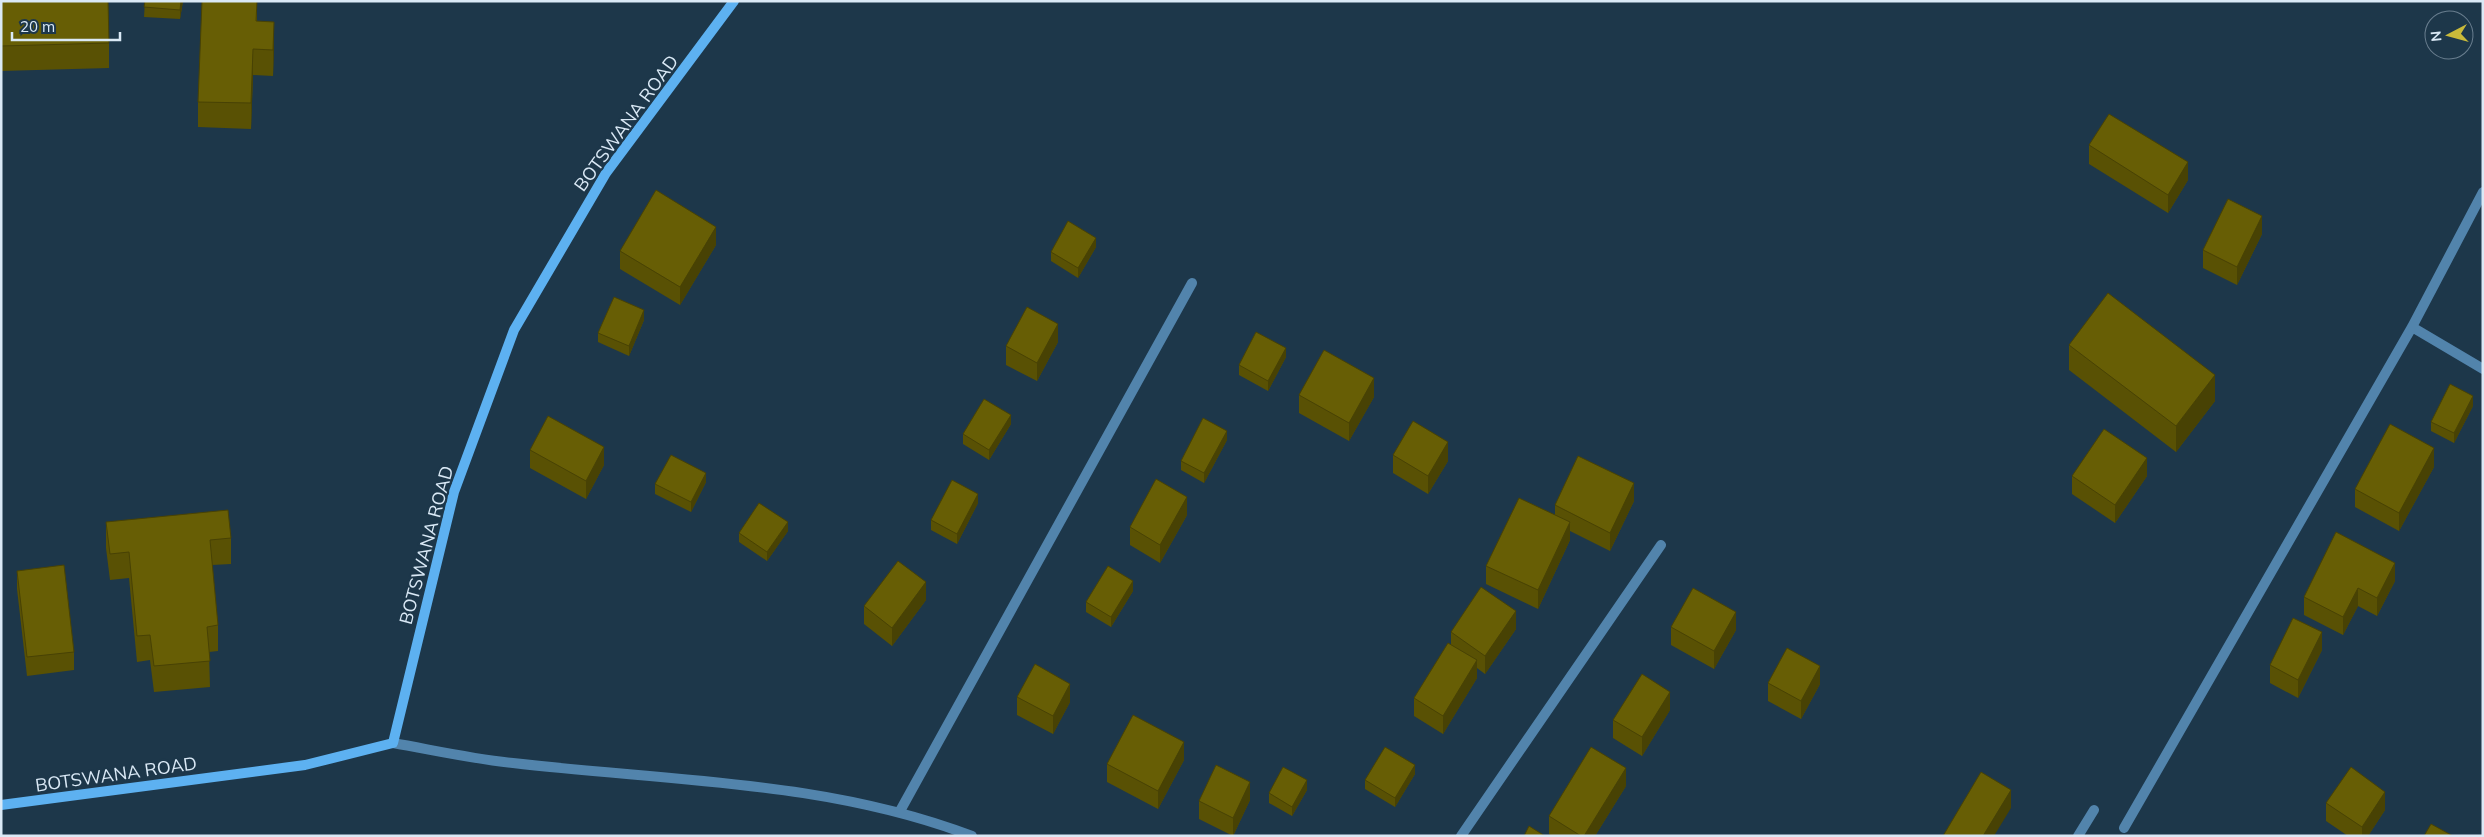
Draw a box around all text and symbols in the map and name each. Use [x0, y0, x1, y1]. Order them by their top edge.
scale bar [12, 10, 120, 42]
north arrow [2424, 10, 2474, 60]
text: 20 m [20, 17, 55, 36]
text: N [2427, 30, 2446, 43]
street label: BOTSWANA ROAD [569, 50, 683, 196]
street label: BOTSWANA ROAD [394, 463, 458, 627]
street label: BOTSWANA ROAD [34, 751, 198, 797]

